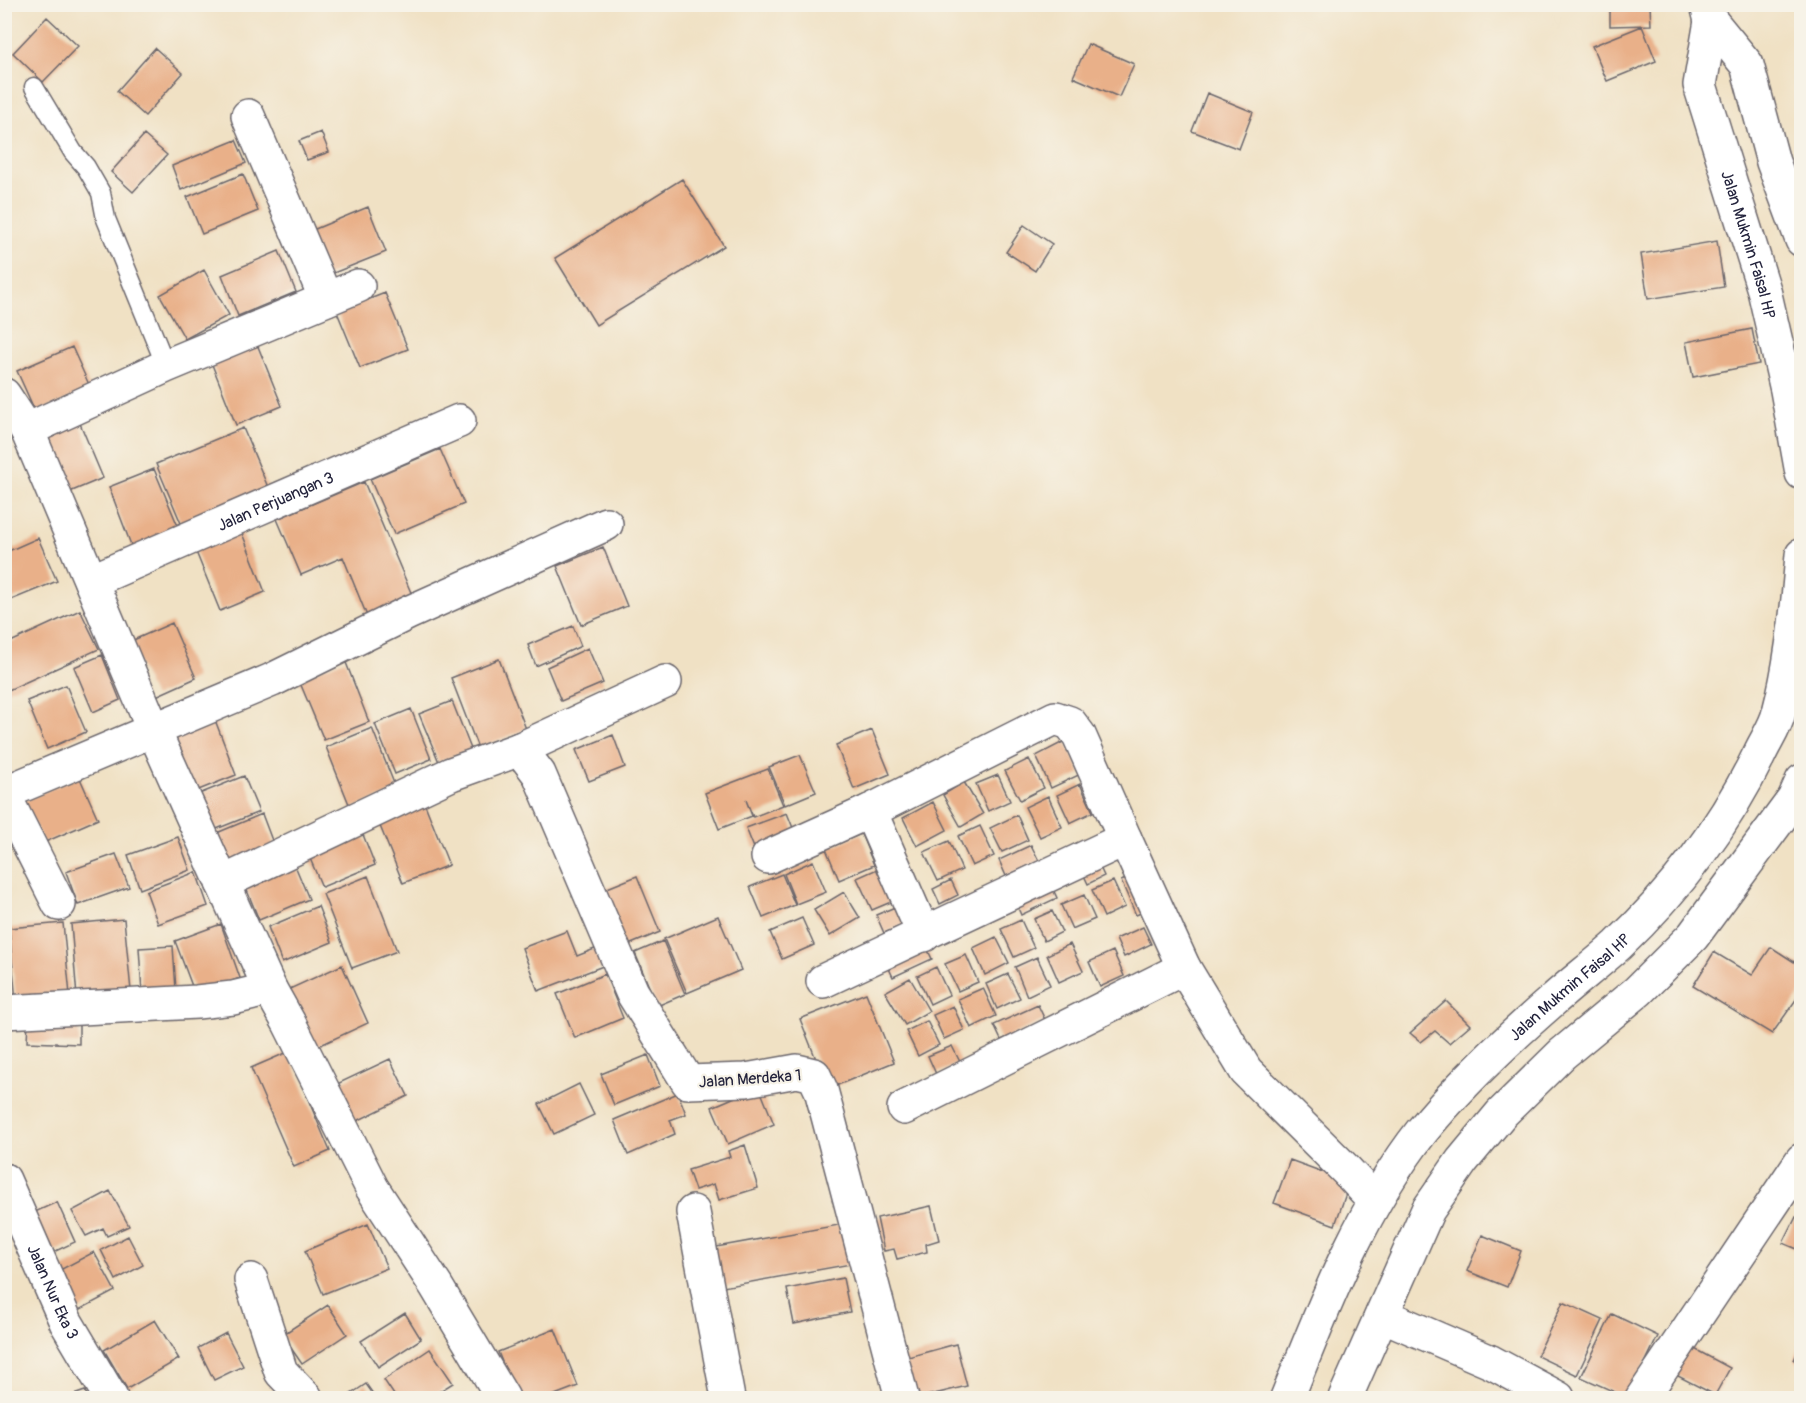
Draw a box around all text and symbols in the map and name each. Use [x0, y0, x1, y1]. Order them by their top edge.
street label: Jalan Mukmin Faisal HP [1716, 168, 1779, 321]
street label: Jalan Perjuangan 3 [214, 468, 337, 536]
street label: Jalan Mukmin Faisal HP [1505, 929, 1635, 1045]
street label: Jalan Merdeka 1 [698, 1065, 802, 1093]
street label: Jalan Nur Eka 3 [22, 1242, 83, 1343]

